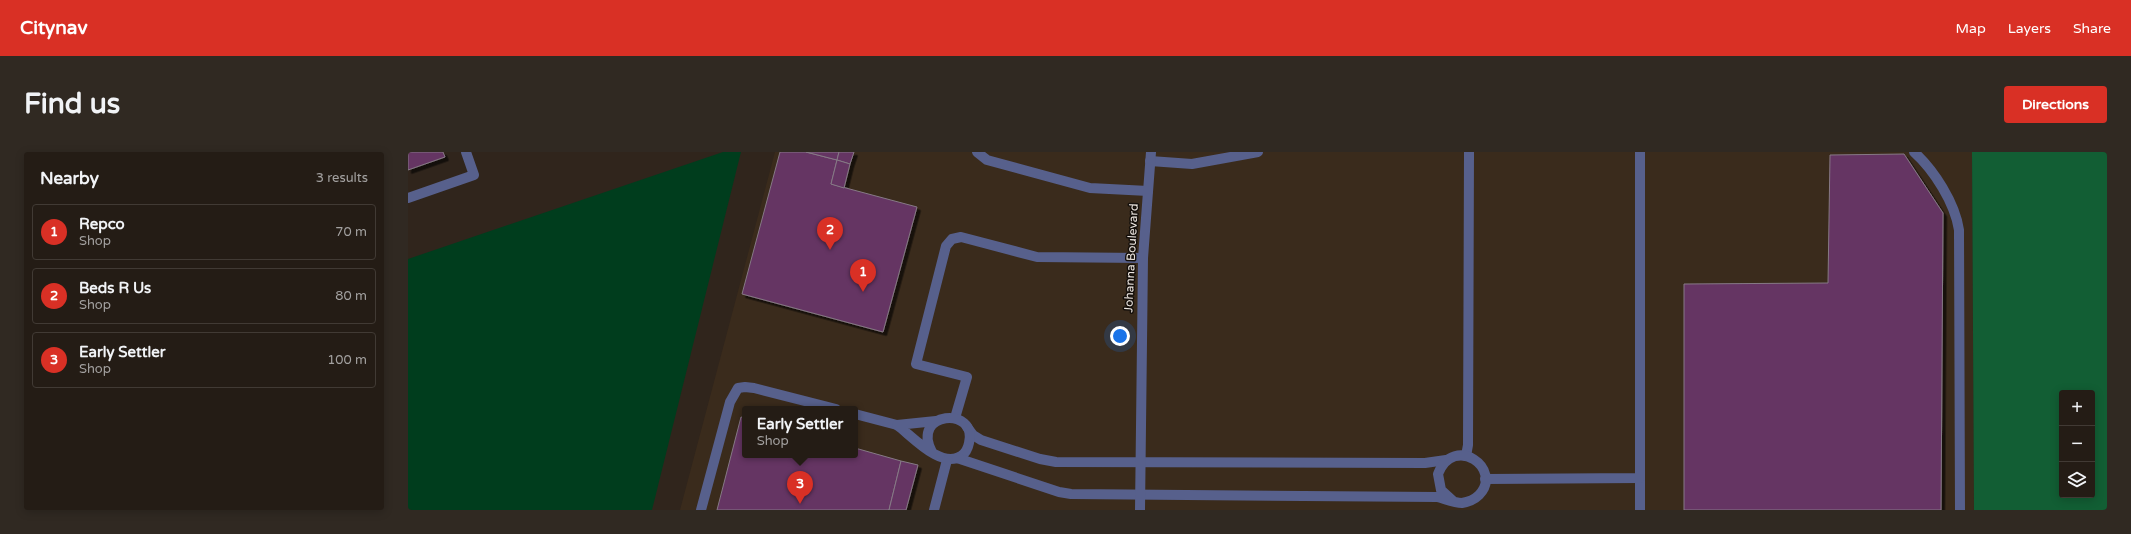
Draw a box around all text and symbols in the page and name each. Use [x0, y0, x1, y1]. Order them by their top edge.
text: Citynav [20, 17, 87, 39]
text: Map [1956, 20, 1986, 37]
text: Layers [2008, 20, 2051, 37]
text: Share [2073, 20, 2111, 37]
button: Directions [2004, 86, 2107, 123]
text: Find us [24, 87, 120, 121]
text: Nearby [40, 168, 99, 189]
text: 3 results [316, 170, 368, 186]
street label: Johanna Boulevard [1121, 203, 1141, 313]
text: Repco [79, 215, 125, 233]
pin: 2 [817, 217, 843, 250]
text: 1 [50, 224, 58, 240]
text: 70 m [335, 224, 367, 240]
text: Shop [79, 233, 111, 249]
pin: 1 [850, 259, 876, 292]
text: Beds R Us [79, 279, 151, 297]
text: 2 [50, 288, 58, 304]
text: 80 m [335, 288, 367, 304]
text: Shop [79, 297, 111, 313]
your location [1110, 326, 1130, 346]
text: Early Settler [79, 343, 166, 361]
text: 3 [50, 352, 58, 368]
text: 100 m [327, 352, 367, 368]
text: Shop [79, 361, 111, 377]
map controls [2059, 390, 2095, 498]
button: + [2059, 390, 2095, 426]
popup [742, 406, 858, 458]
text: Early Settler [757, 415, 843, 433]
button: − [2059, 426, 2095, 462]
text: Shop [757, 433, 789, 449]
button: layers [2059, 462, 2095, 498]
pin: 3 [787, 471, 813, 504]

